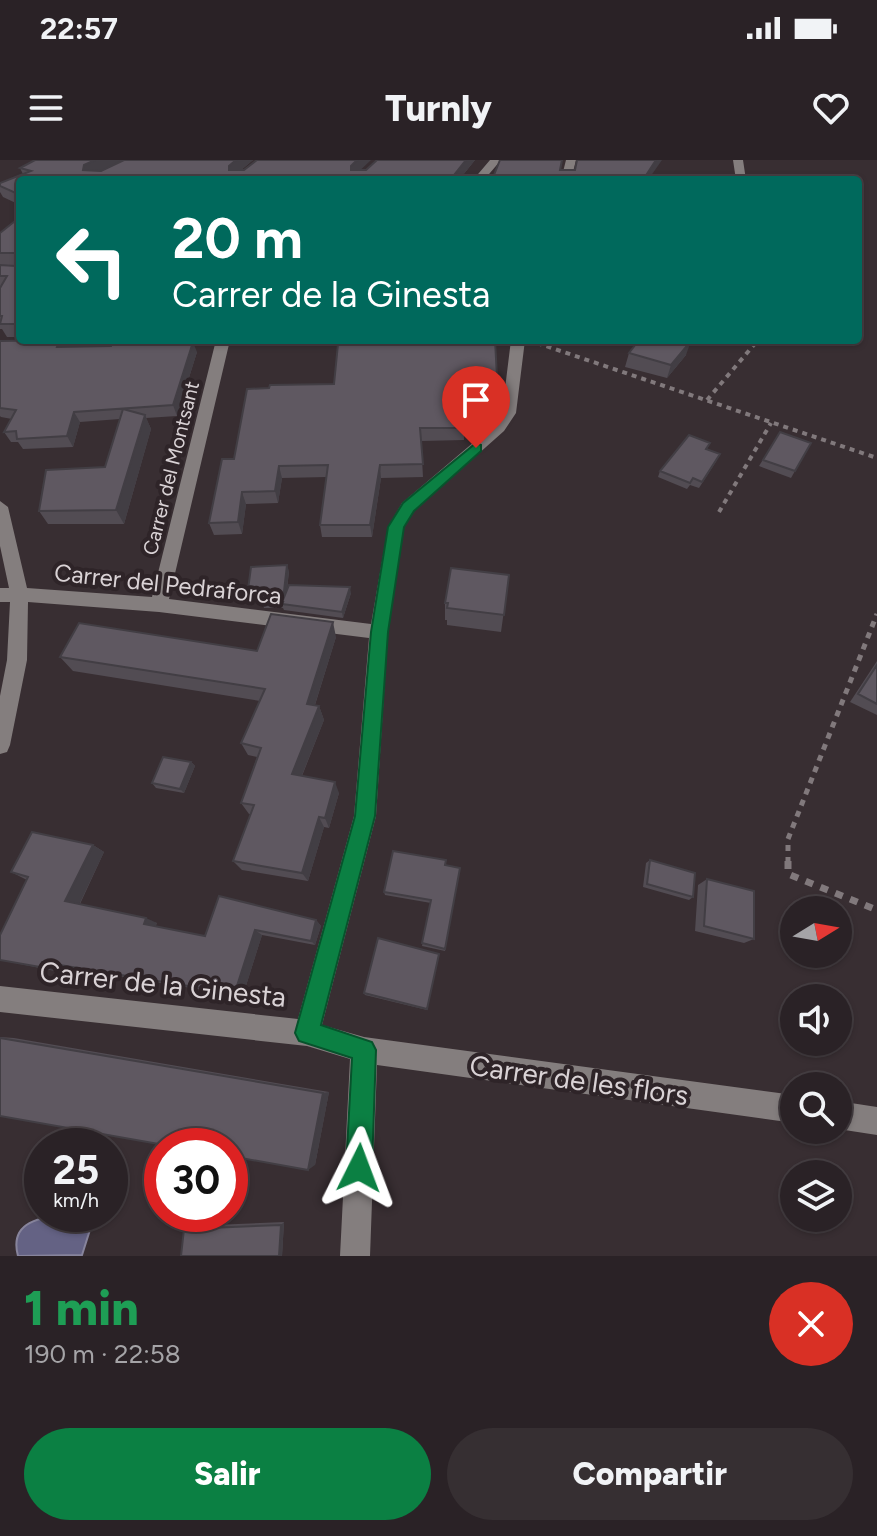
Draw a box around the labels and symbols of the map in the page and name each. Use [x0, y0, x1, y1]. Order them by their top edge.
pin [442, 366, 510, 448]
street label: Carrer del Montsant [138, 379, 204, 557]
street label: Carrer del Pedraforca [53, 558, 283, 610]
north arrow [780, 896, 852, 968]
street label: Carrer de la Ginesta [38, 954, 288, 1014]
street label: Carrer de les flors [468, 1048, 690, 1112]
position arrow [317, 1126, 401, 1210]
speed limit sign: 30 [144, 1128, 248, 1232]

